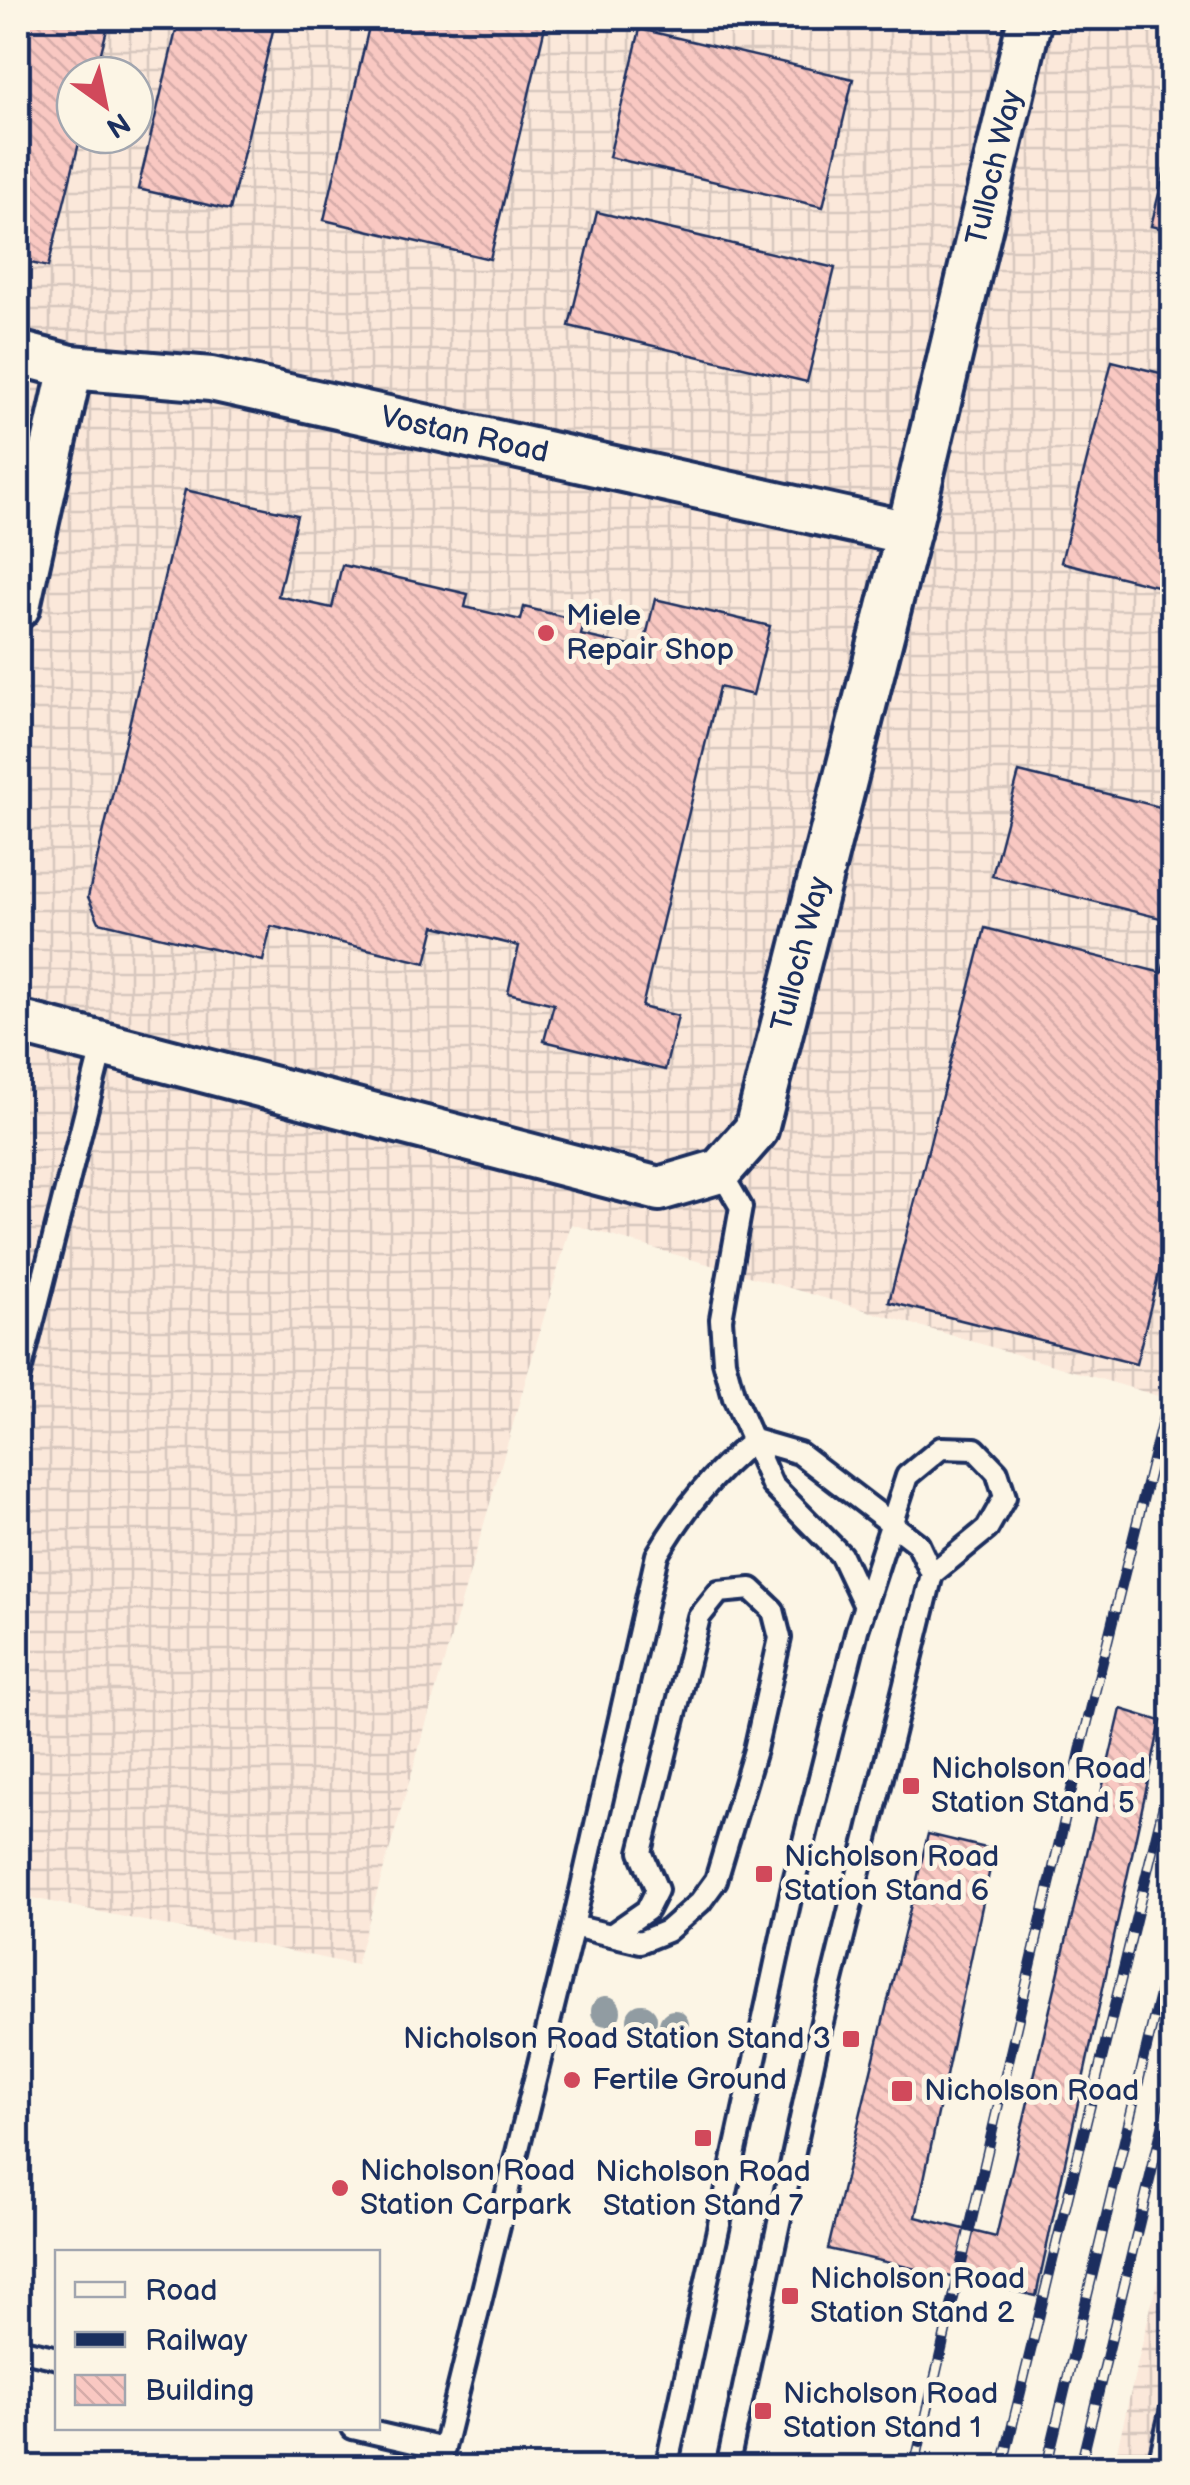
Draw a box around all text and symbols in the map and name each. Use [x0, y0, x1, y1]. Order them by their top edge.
north arrow [55, 55, 155, 155]
street label: Tulloch Way [959, 86, 1030, 249]
text: N [100, 105, 136, 144]
street label: Vostan Road [377, 399, 552, 471]
place label: Miele Repair Shop [566, 598, 734, 668]
marker: Miele Repair Shop [535, 622, 557, 644]
street label: Tulloch Way [764, 873, 838, 1035]
place label: Nicholson Road Station Stand 5 [931, 1751, 1146, 1821]
marker: Nicholson Road Station Stand 5 [900, 1775, 922, 1797]
place label: Nicholson Road Station Stand 6 [784, 1839, 999, 1909]
marker: Nicholson Road Station Stand 6 [753, 1863, 775, 1885]
place label: Nicholson Road Station Stand 3 [403, 2021, 831, 2057]
marker: Nicholson Road Station Stand 3 [840, 2028, 862, 2050]
place label: Fertile Ground [592, 2062, 787, 2098]
marker: Fertile Ground [561, 2069, 583, 2091]
place label: Nicholson Road [924, 2073, 1139, 2109]
marker: Nicholson Road [889, 2078, 915, 2104]
marker: Nicholson Road Station Stand 7 [692, 2127, 714, 2149]
place label: Nicholson Road Station Carpark [360, 2153, 575, 2223]
place label: Nicholson Road Station Stand 7 [595, 2154, 811, 2224]
marker: Nicholson Road Station Carpark [329, 2177, 351, 2199]
legend [55, 2250, 380, 2430]
place label: Nicholson Road Station Stand 2 [810, 2261, 1025, 2331]
text: Road [145, 2273, 218, 2309]
marker: Nicholson Road Station Stand 2 [779, 2285, 801, 2307]
text: Railway [145, 2323, 248, 2359]
text: Building [145, 2373, 254, 2409]
place label: Nicholson Road Station Stand 1 [783, 2376, 998, 2446]
marker: Nicholson Road Station Stand 1 [752, 2400, 774, 2422]

